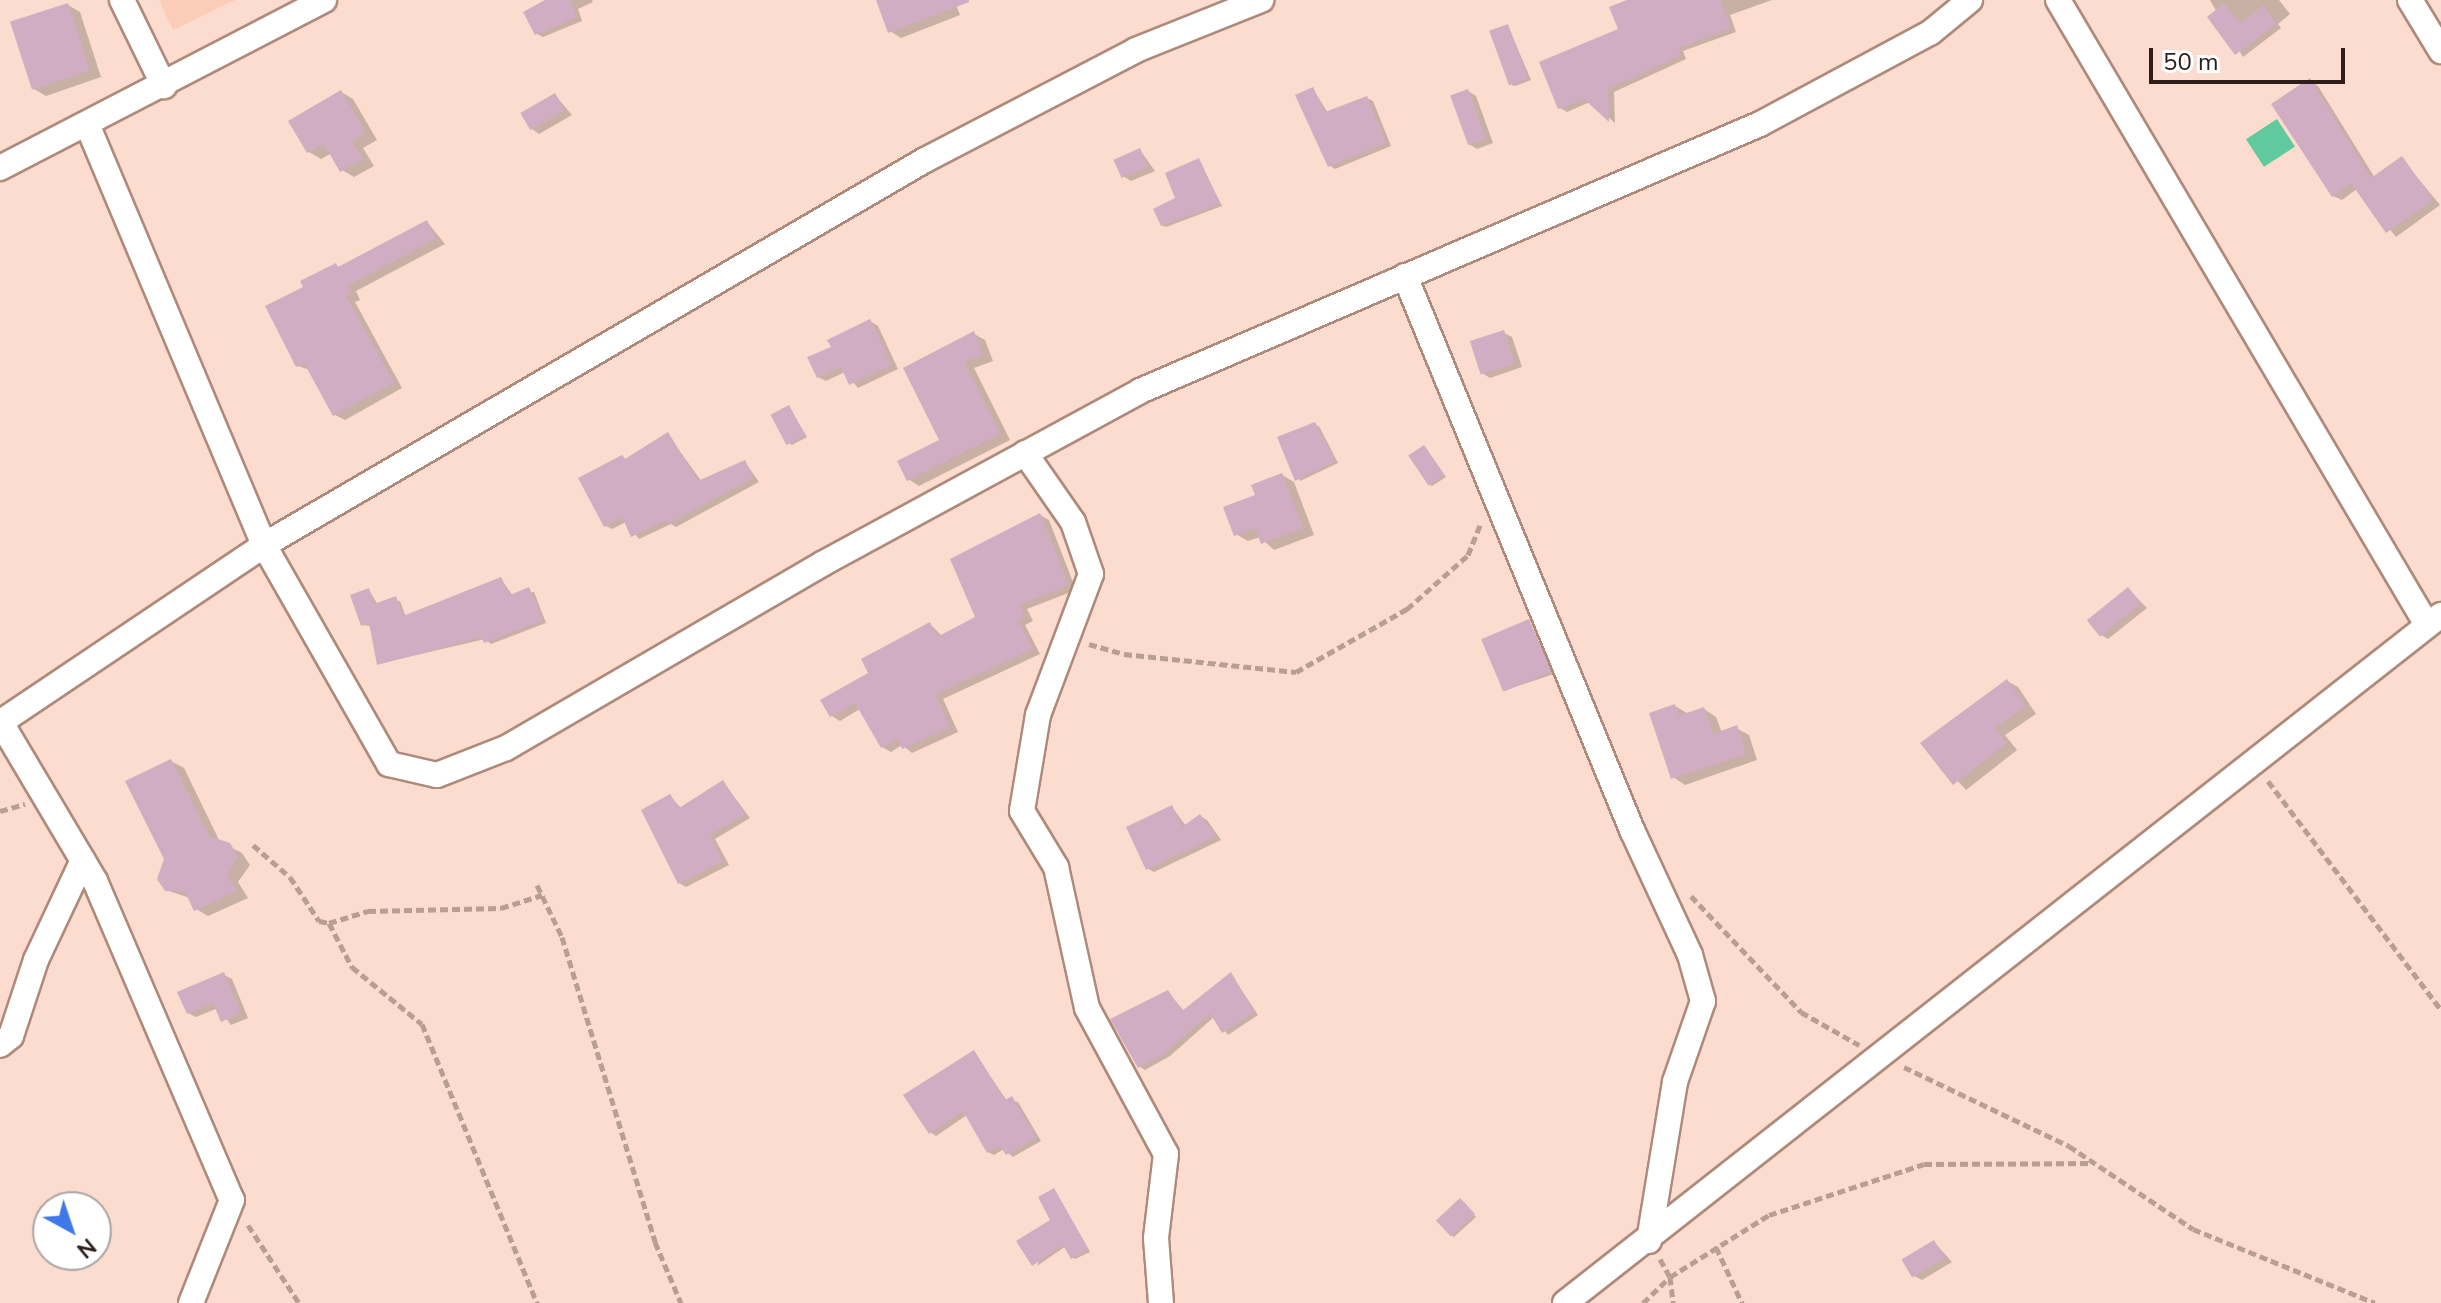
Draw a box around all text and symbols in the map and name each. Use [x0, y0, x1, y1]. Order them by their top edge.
scale bar [2153, 32, 2349, 82]
text: 50 m [2163, 46, 2219, 78]
north arrow [32, 1191, 112, 1271]
text: N [70, 1231, 102, 1265]

